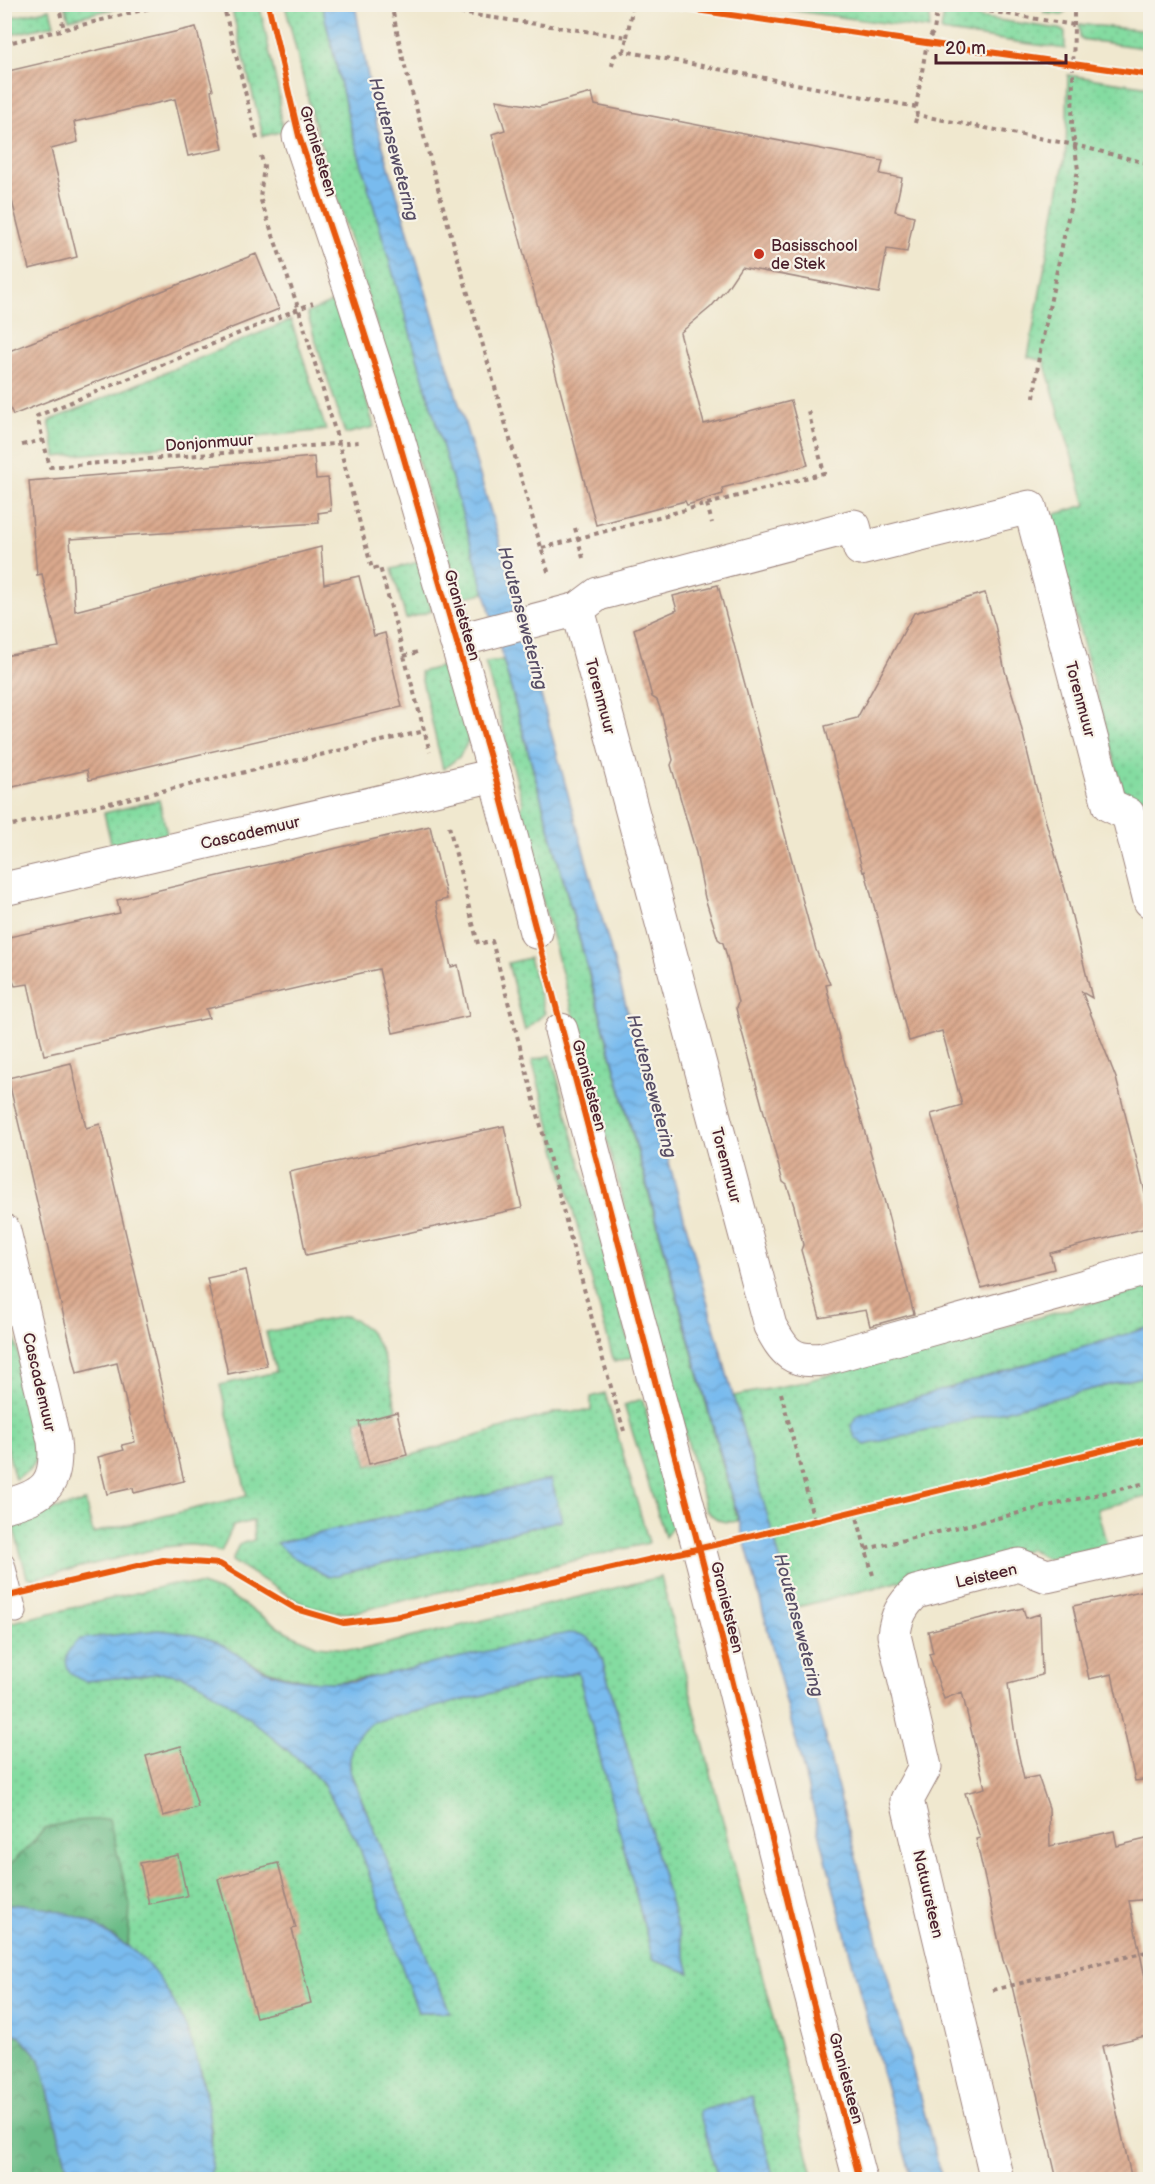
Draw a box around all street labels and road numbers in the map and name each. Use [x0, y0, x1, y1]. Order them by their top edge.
street label: Granietsteen [295, 104, 340, 199]
street label: Donjonmuur [164, 431, 254, 456]
street label: Granietsteen [439, 568, 484, 663]
street label: Torenmuur [580, 656, 619, 737]
street label: Torenmuur [1060, 659, 1099, 740]
street label: Cascademuur [199, 813, 302, 854]
street label: Granietsteen [567, 1038, 610, 1133]
street label: Torenmuur [706, 1125, 745, 1206]
street label: Cascademuur [18, 1331, 59, 1434]
street label: Granietsteen [706, 1560, 747, 1655]
street label: Leisteen [954, 1560, 1019, 1593]
street label: Natuursteen [908, 1848, 947, 1940]
street label: Granietsteen [824, 2031, 867, 2126]

